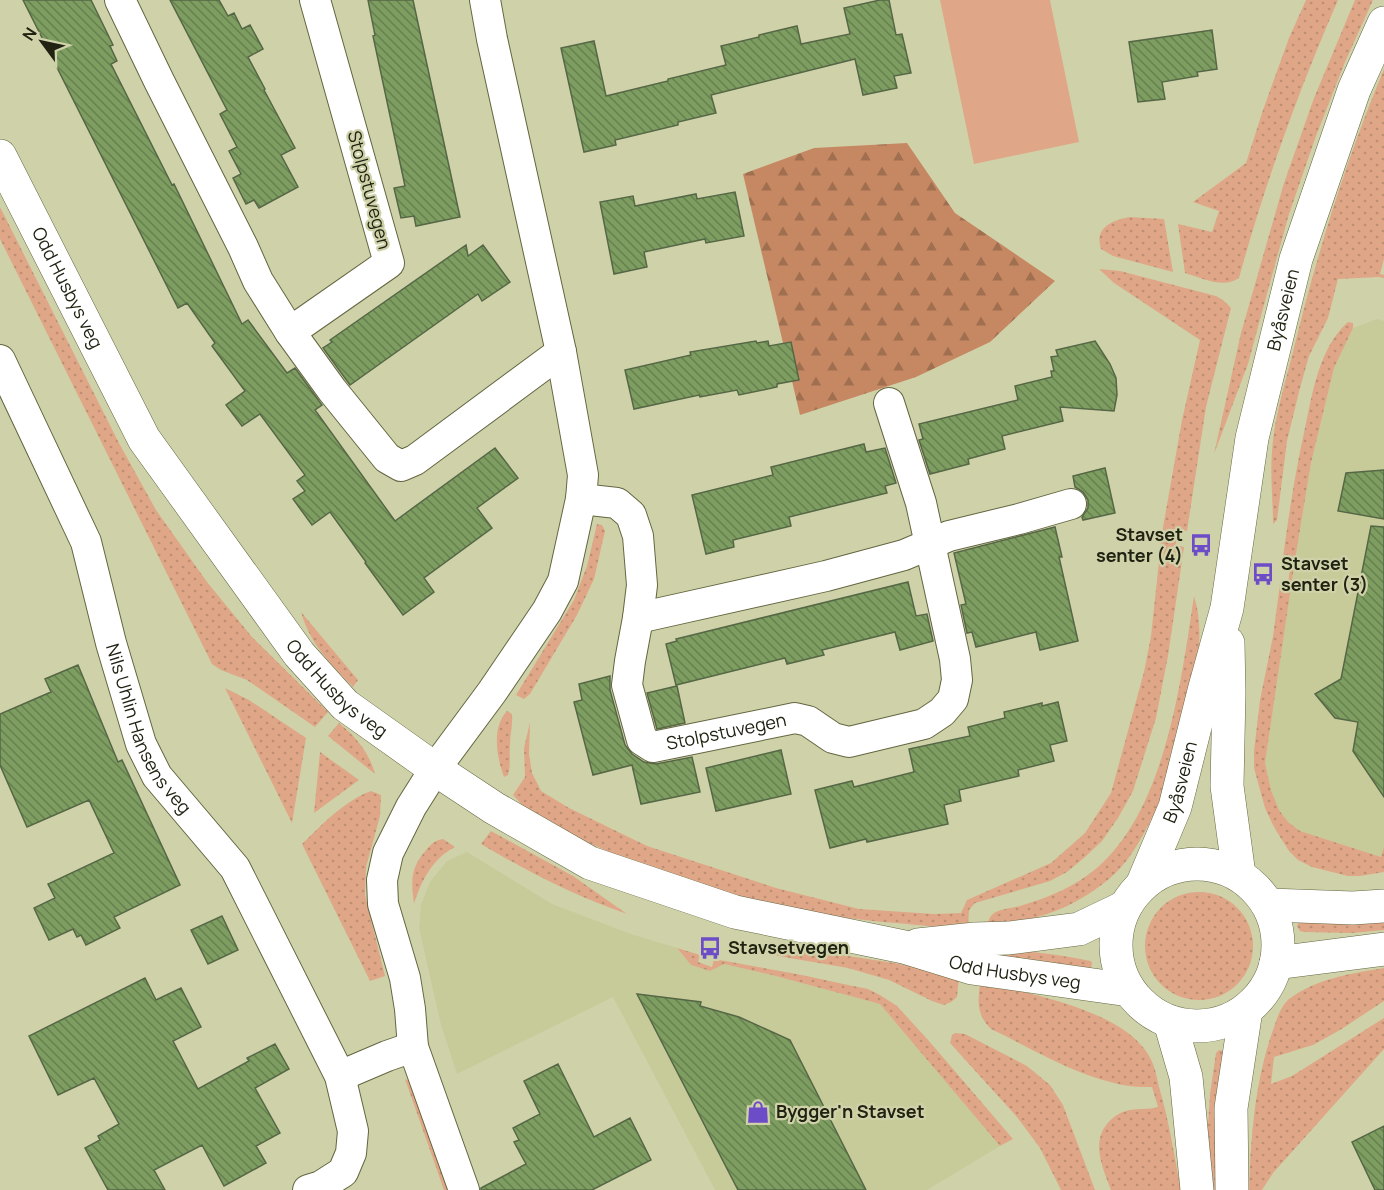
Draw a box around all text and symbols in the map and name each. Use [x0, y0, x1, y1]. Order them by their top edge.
north arrow [12, 12, 72, 72]
text: N [17, 23, 42, 45]
street label: Stolpstuvegen [343, 128, 397, 252]
street label: Odd Husbys veg [27, 223, 109, 352]
street label: Byåsveien [1261, 266, 1304, 353]
place label: Stavset senter (4) [1096, 522, 1183, 567]
bus stop icon: Stavset senter (4) [1188, 532, 1214, 558]
place label: Stavset senter (3) [1281, 551, 1368, 596]
bus stop icon: Stavset senter (3) [1250, 561, 1276, 587]
street label: Odd Husbys veg [281, 634, 393, 743]
street label: Nils Uhlin Hansens veg [101, 641, 197, 819]
street label: Stolpstuvegen [664, 707, 788, 755]
street label: Byåsveien [1157, 738, 1202, 826]
bus stop icon: Stavsetvegen [697, 935, 723, 961]
place label: Stavsetvegen [728, 935, 849, 959]
street label: Odd Husbys veg [946, 949, 1082, 994]
shop icon: Bygger'n Stavset [745, 1099, 771, 1125]
place label: Bygger'n Stavset [776, 1099, 924, 1123]

